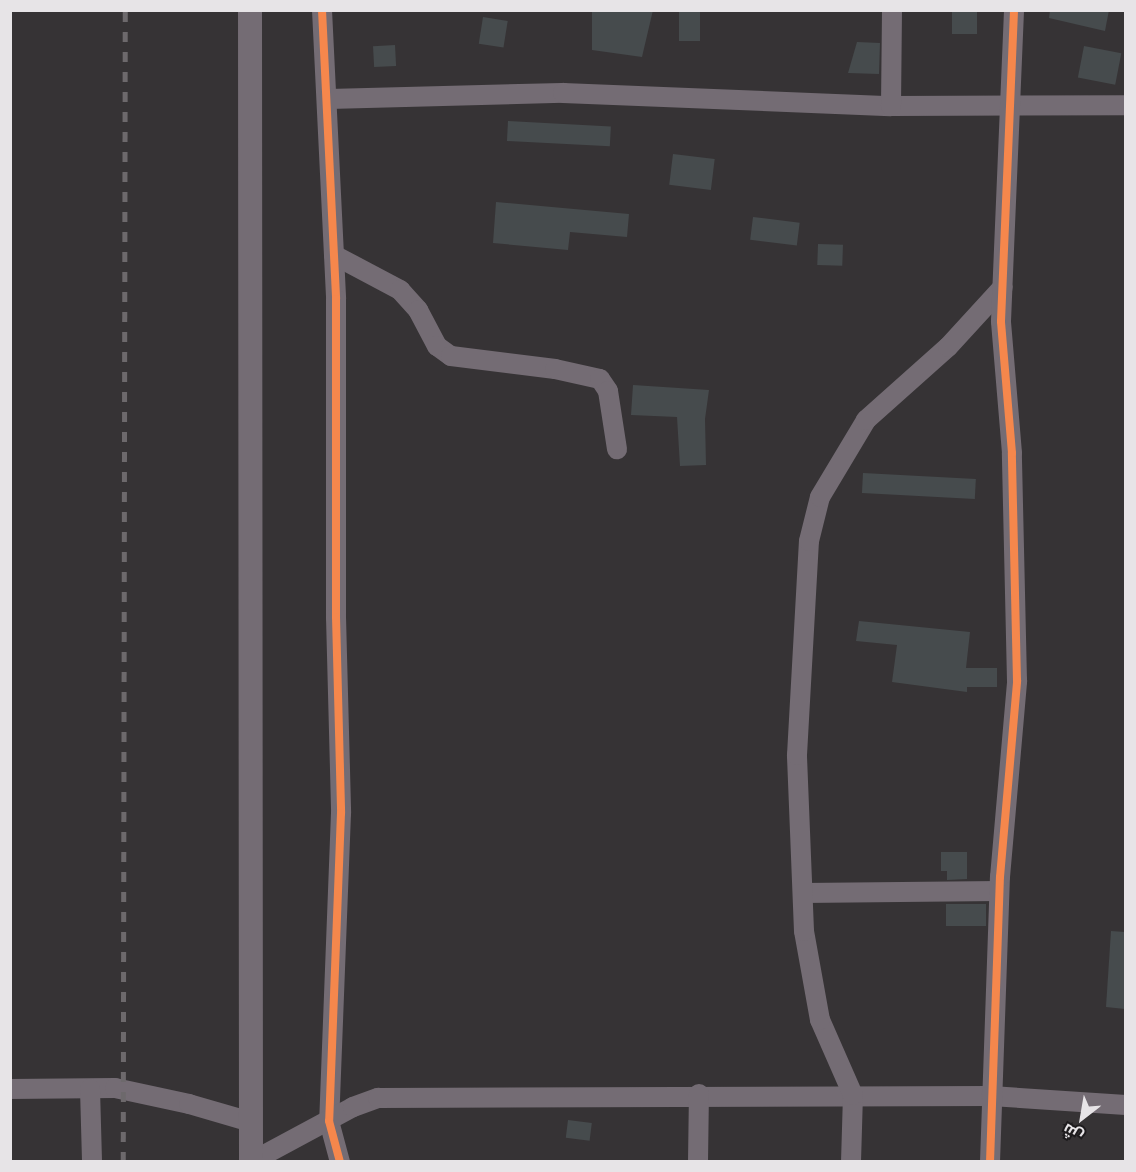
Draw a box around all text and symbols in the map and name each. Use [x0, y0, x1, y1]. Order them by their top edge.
north arrow [1052, 1088, 1112, 1148]
text: ش [1059, 1120, 1086, 1147]

